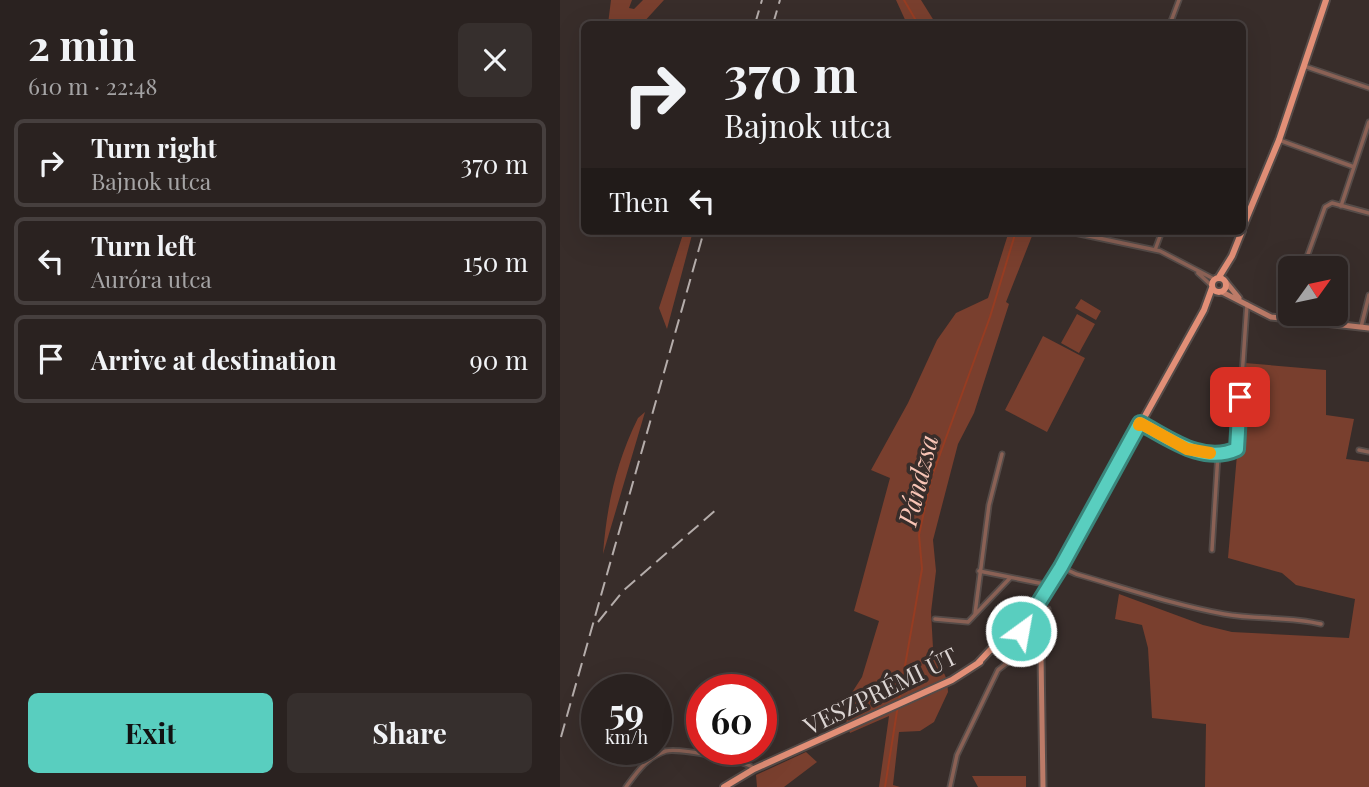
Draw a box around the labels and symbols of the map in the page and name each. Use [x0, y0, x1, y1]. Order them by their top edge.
north arrow [1278, 256, 1348, 326]
pin [1210, 367, 1270, 427]
water label: Pándzsa [889, 431, 945, 530]
position arrow [984, 594, 1058, 668]
street label: VESZPRÉMI ÚT [797, 639, 962, 742]
speed limit sign: 60 [686, 674, 777, 765]

